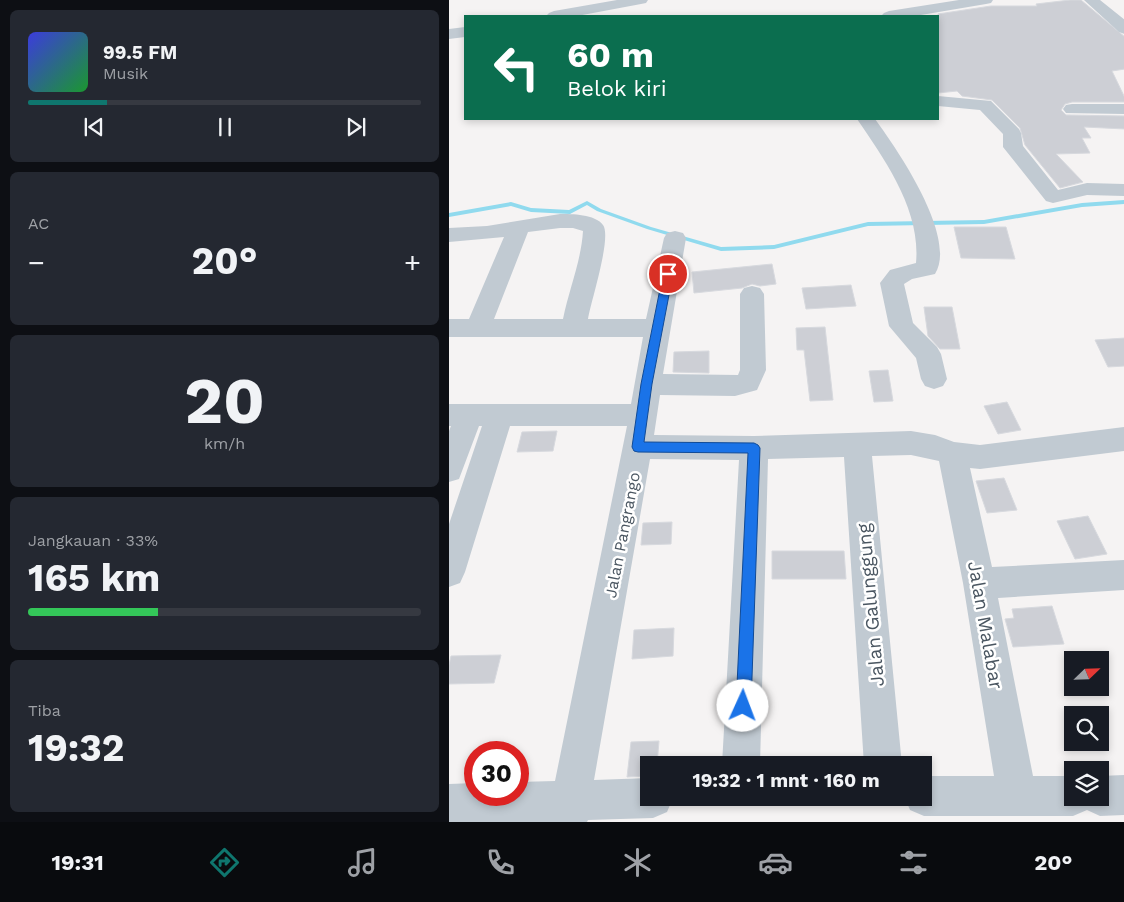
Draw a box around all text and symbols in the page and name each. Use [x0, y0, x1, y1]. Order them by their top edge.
text: 60 m [567, 34, 654, 76]
icon: left [484, 35, 549, 100]
text: 99.5 FM [103, 41, 177, 64]
text: Musik [103, 64, 148, 83]
text: Belok kiri [567, 76, 667, 101]
icon: previous [80, 113, 108, 141]
icon: pause [211, 113, 239, 141]
icon: next [342, 113, 370, 141]
text: AC [28, 214, 49, 233]
text: 20° [192, 239, 257, 283]
text: − [28, 246, 45, 279]
text: + [404, 246, 421, 279]
pin [647, 253, 689, 295]
icon: arrive [654, 260, 682, 288]
text: 20 [184, 363, 265, 439]
text: km/h [204, 434, 245, 453]
street label: Jalan Pangrango [601, 471, 644, 600]
street label: Jalan Galunggung [852, 522, 889, 687]
text: Jangkauan · 33% [28, 531, 158, 550]
text: 165 km [28, 556, 160, 600]
street label: Jalan Malabar [963, 559, 1008, 691]
north arrow [1064, 651, 1109, 696]
map controls [1064, 651, 1109, 806]
position arrow [716, 679, 768, 731]
text: Tiba [28, 701, 61, 720]
button: search [1064, 706, 1109, 751]
text: 19:32 [28, 726, 124, 770]
speed limit sign: 30 [464, 741, 529, 806]
button: layers [1064, 761, 1109, 806]
text: 19:32 · 1 mnt · 160 m [692, 769, 880, 792]
icon: directions [207, 845, 242, 880]
icon: music [345, 845, 380, 880]
icon: phone [483, 845, 518, 880]
icon: climate [620, 845, 655, 880]
icon: car [758, 845, 793, 880]
icon: filters [896, 845, 931, 880]
text: 19:31 [51, 850, 104, 875]
text: 20° [1034, 850, 1072, 875]

